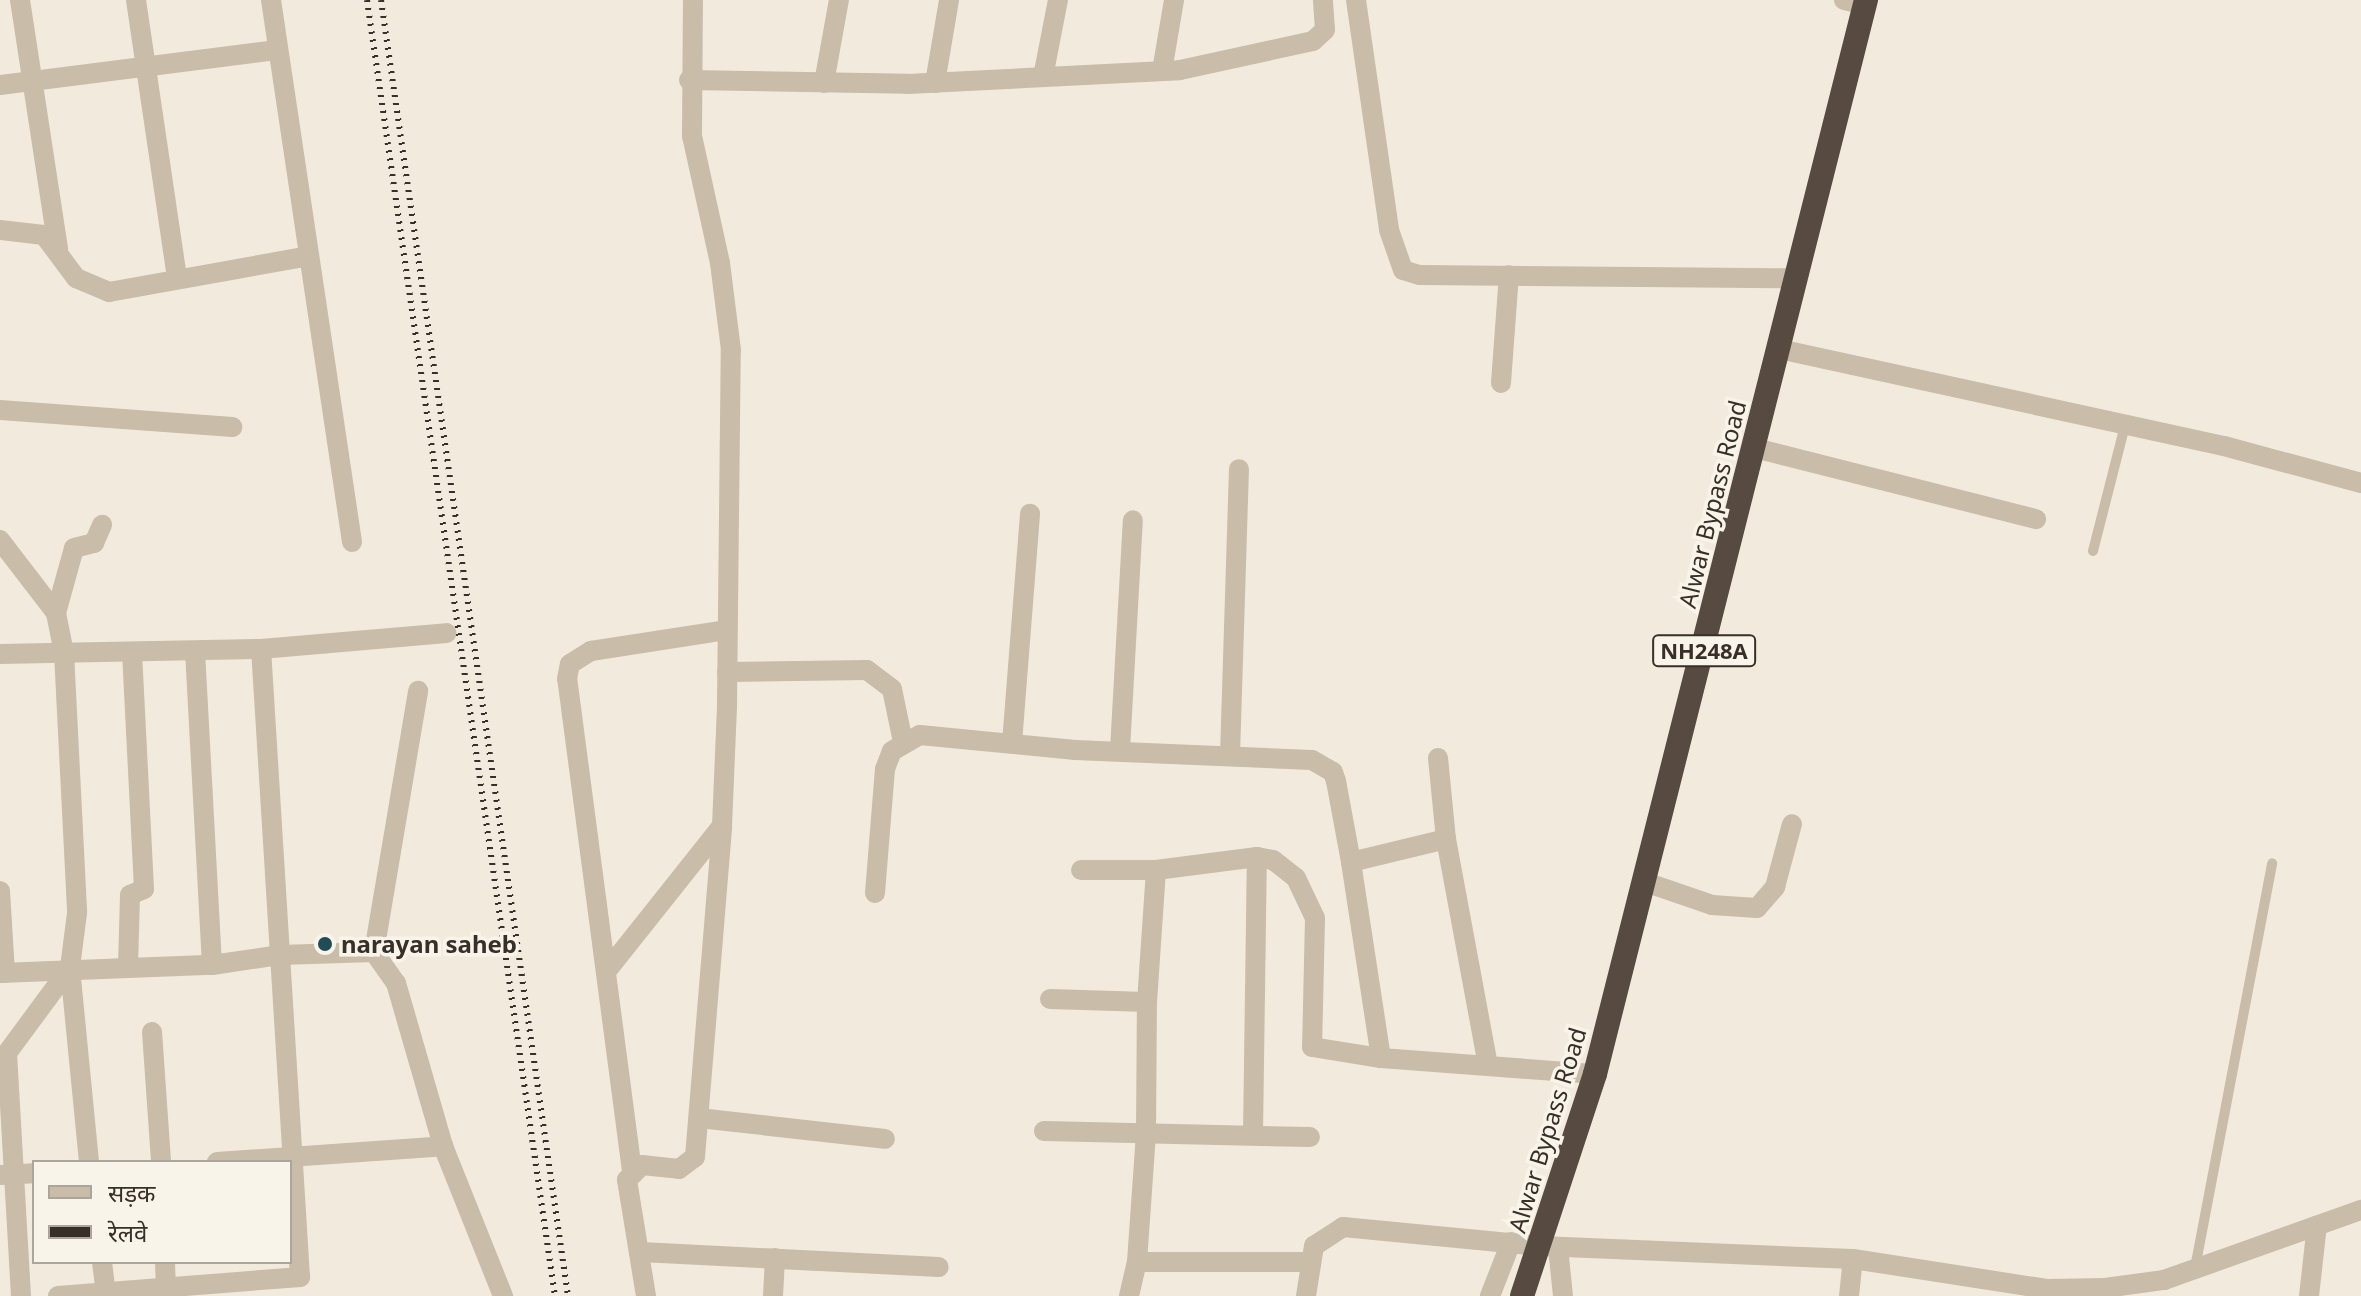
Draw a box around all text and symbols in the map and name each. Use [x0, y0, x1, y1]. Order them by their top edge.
street label: Alwar Bypass Road [1672, 397, 1752, 611]
road number: NH248A [1652, 633, 1756, 669]
place label: narayan saheb [341, 930, 517, 958]
marker: narayan saheb [316, 935, 334, 953]
street label: Alwar Bypass Road [1502, 1024, 1592, 1236]
legend [32, 1160, 292, 1264]
text: सड़क [108, 1176, 156, 1209]
text: रेलवे [108, 1216, 147, 1249]

